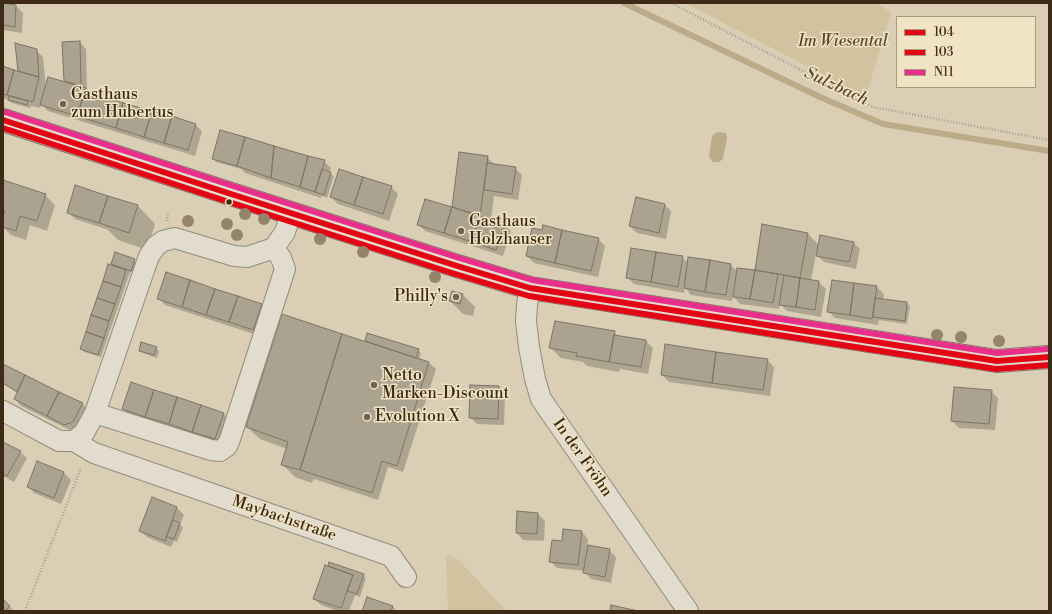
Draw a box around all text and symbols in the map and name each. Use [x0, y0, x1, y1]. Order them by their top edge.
legend [896, 16, 1036, 88]
text: 104 [934, 25, 954, 40]
park label: Im Wiesental [798, 32, 888, 52]
text: 103 [934, 45, 953, 60]
water label: Sulzbach [801, 63, 871, 111]
text: N11 [934, 65, 954, 80]
place label: Gasthaus zum Hubertus [71, 85, 173, 123]
marker: Gasthaus zum Hubertus [58, 99, 68, 109]
unlabelled marker [224, 197, 234, 207]
place label: Gasthaus Holzhauser [469, 212, 552, 250]
marker: Gasthaus Holzhauser [456, 226, 466, 236]
place label: Philly's [394, 287, 448, 307]
marker: Philly's [451, 292, 461, 302]
place label: Netto Marken-Discount [382, 366, 509, 404]
marker: Netto Marken-Discount [369, 380, 379, 390]
place label: Evolution X [375, 407, 460, 427]
marker: Evolution X [362, 412, 372, 422]
street label: In der Fröhn [548, 415, 616, 501]
street label: Maybachstraße [229, 492, 339, 546]

